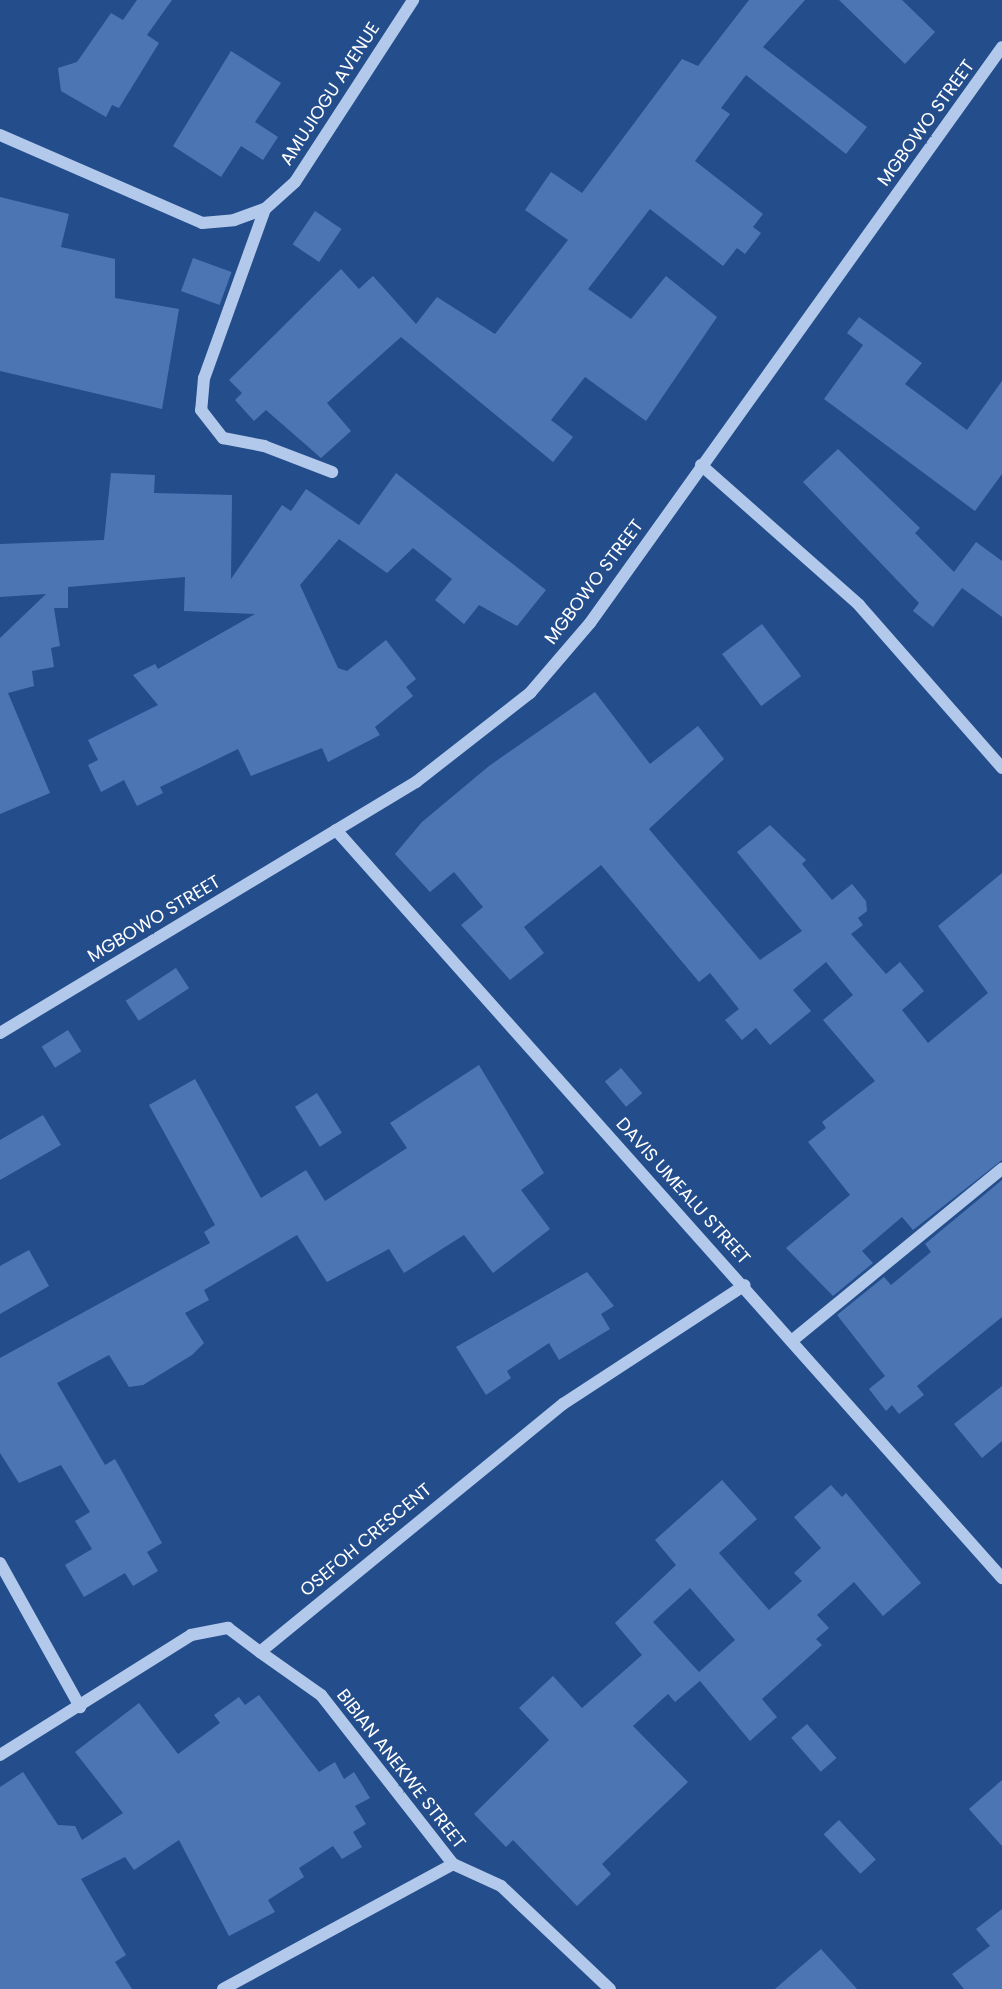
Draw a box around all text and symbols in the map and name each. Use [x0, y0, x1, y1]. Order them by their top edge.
street label: AMUJIOGU AVENUE [276, 18, 384, 170]
street label: MGBOWO STREET [873, 56, 979, 190]
street label: MGBOWO STREET [540, 515, 648, 649]
street label: MGBOWO STREET [84, 871, 224, 967]
street label: DAVIS UMEALU STREET [611, 1113, 755, 1269]
street label: OSEFOH CRESCENT [296, 1479, 436, 1601]
street label: BIBIAN ANEKWE STREET [332, 1685, 470, 1853]

